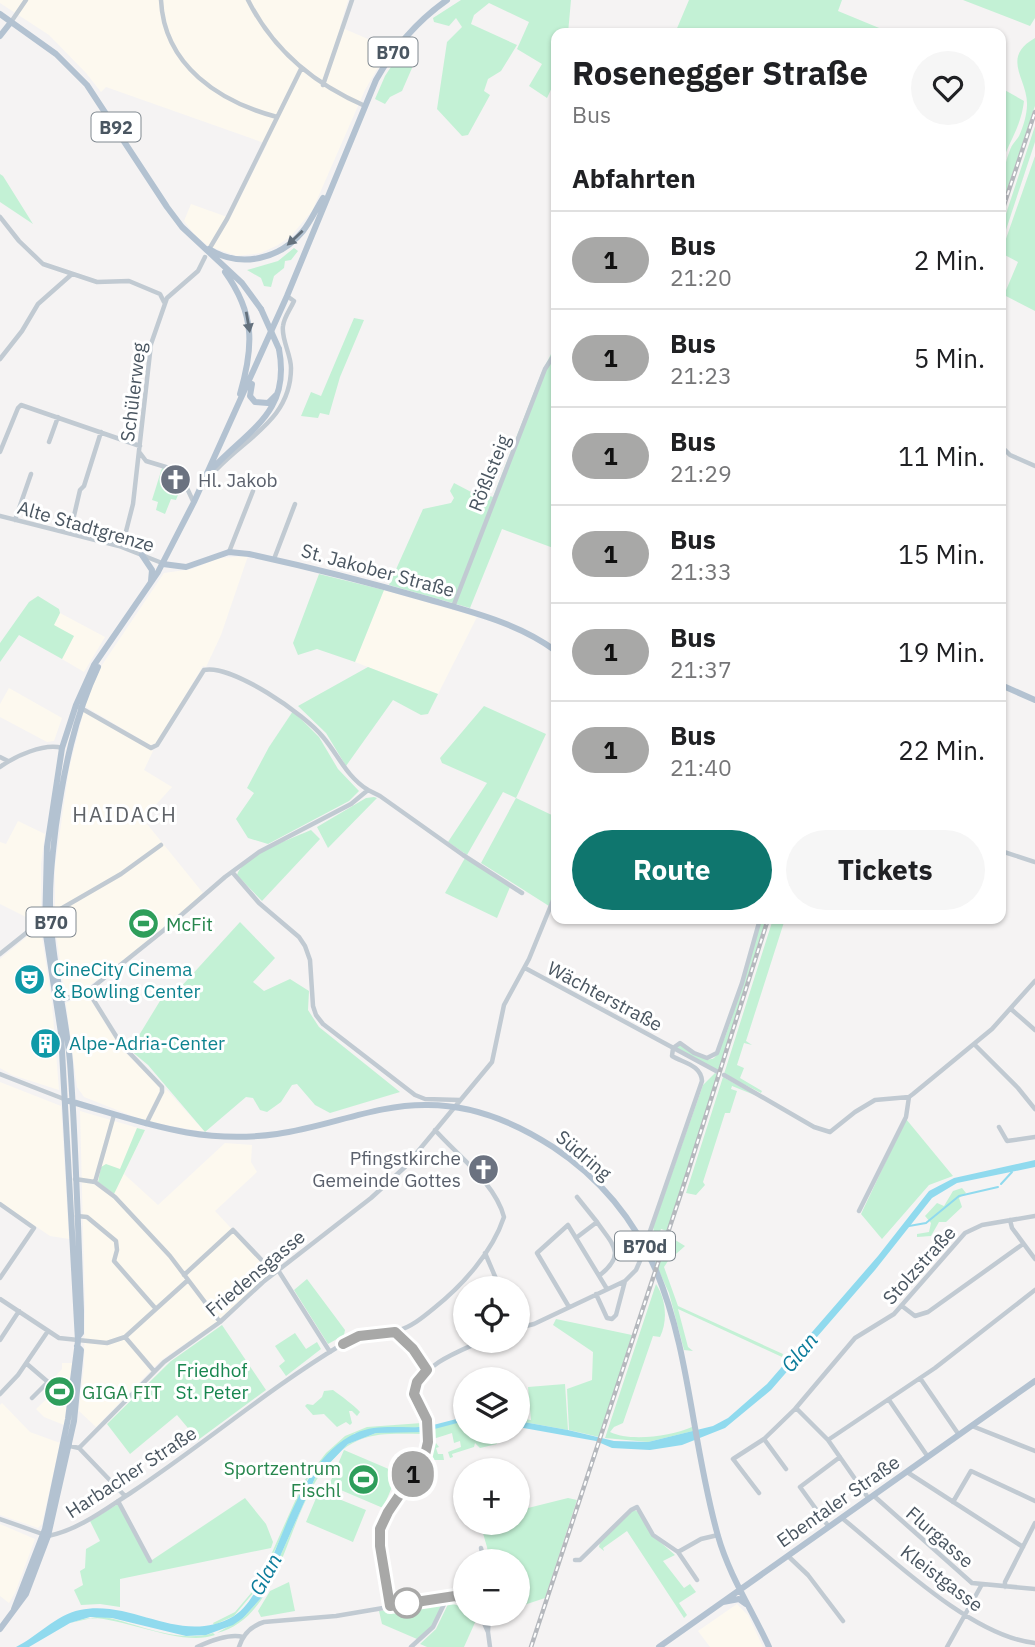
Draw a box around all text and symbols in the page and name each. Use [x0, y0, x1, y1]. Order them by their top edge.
road number: B70 [368, 38, 418, 66]
text: Rosenegger Straße [572, 51, 868, 94]
button: heart [911, 51, 985, 125]
text: Bus [572, 99, 611, 129]
road number: B92 [92, 112, 140, 142]
text: Abfahrten [572, 161, 696, 195]
text: Bus [670, 228, 716, 262]
one-way arrow [287, 229, 304, 245]
text: 2 Min. [914, 243, 985, 277]
text: 1 [603, 244, 618, 276]
text: 21:20 [670, 262, 732, 292]
one-way arrow [243, 311, 254, 333]
text: Bus [670, 326, 716, 360]
street label: Schülerweg [115, 341, 151, 443]
text: 5 Min. [914, 341, 985, 375]
text: 1 [603, 342, 618, 374]
text: 21:23 [670, 360, 732, 390]
text: Bus [670, 424, 716, 458]
street label: Rößlsteig [463, 431, 515, 515]
text: 11 Min. [898, 439, 985, 473]
text: 1 [603, 440, 618, 472]
text: 21:29 [670, 458, 732, 488]
church icon: Hl. Jakob [158, 463, 192, 497]
place label: Hl. Jakob [198, 468, 278, 492]
street label: Alte Stadtgrenze [15, 495, 157, 557]
text: Bus [670, 522, 716, 556]
text: 15 Min. [898, 537, 985, 571]
street label: St. Jakober Straße [299, 538, 457, 602]
text: 1 [603, 538, 618, 570]
text: 21:33 [670, 556, 732, 586]
text: Bus [670, 620, 716, 654]
text: 19 Min. [898, 635, 985, 669]
text: 1 [603, 636, 618, 668]
text: 21:37 [670, 654, 732, 684]
text: Bus [670, 718, 716, 752]
text: 22 Min. [898, 733, 985, 767]
text: 1 [603, 734, 618, 766]
text: 21:40 [670, 752, 732, 782]
district label: HAIDACH [72, 800, 178, 828]
button: Route [572, 830, 772, 910]
button: Tickets [786, 830, 985, 910]
sports icon: McFit [126, 907, 160, 941]
road number: B70 [26, 908, 76, 937]
place label: McFit [166, 912, 213, 936]
street label: Wächterstraße [543, 956, 667, 1036]
place label: CineCity Cinema & Bowling Center [53, 957, 200, 1003]
theatre icon: CineCity Cinema & Bowling Center [13, 963, 47, 997]
building icon: Alpe-Adria-Center [29, 1026, 63, 1060]
place label: Alpe-Adria-Center [69, 1031, 225, 1055]
street label: Südring [551, 1125, 617, 1185]
place label: Pfingstkirche Gemeinde Gottes [312, 1146, 461, 1192]
church icon: Pfingstkirche Gemeinde Gottes [467, 1152, 501, 1186]
street label: Stolzstraße [877, 1221, 961, 1309]
street label: Friedensgasse [200, 1224, 310, 1322]
road number: B70d [615, 1232, 675, 1260]
map controls [453, 1276, 530, 1626]
button: locate [453, 1276, 530, 1353]
water label: Glan [774, 1326, 824, 1378]
park label: Friedhof St. Peter [176, 1358, 248, 1404]
button: layers [453, 1367, 530, 1444]
sports icon: GIGA FIT [42, 1375, 76, 1409]
place label: GIGA FIT [82, 1380, 162, 1404]
street label: Harbacher Straße [61, 1421, 201, 1523]
street label: Ebentaler Straße [772, 1450, 904, 1552]
line badge: 1 [390, 1451, 436, 1497]
place label: Sportzentrum Fischl [224, 1456, 341, 1502]
text: 1 [406, 1458, 420, 1490]
button: + [453, 1458, 530, 1535]
sports icon: Sportzentrum Fischl [347, 1462, 381, 1496]
street label: Flurgasse [901, 1501, 979, 1573]
street label: Kleistgasse [896, 1539, 988, 1617]
water label: Glan [242, 1548, 288, 1600]
button: − [453, 1549, 530, 1626]
unlabelled marker [392, 1588, 422, 1618]

